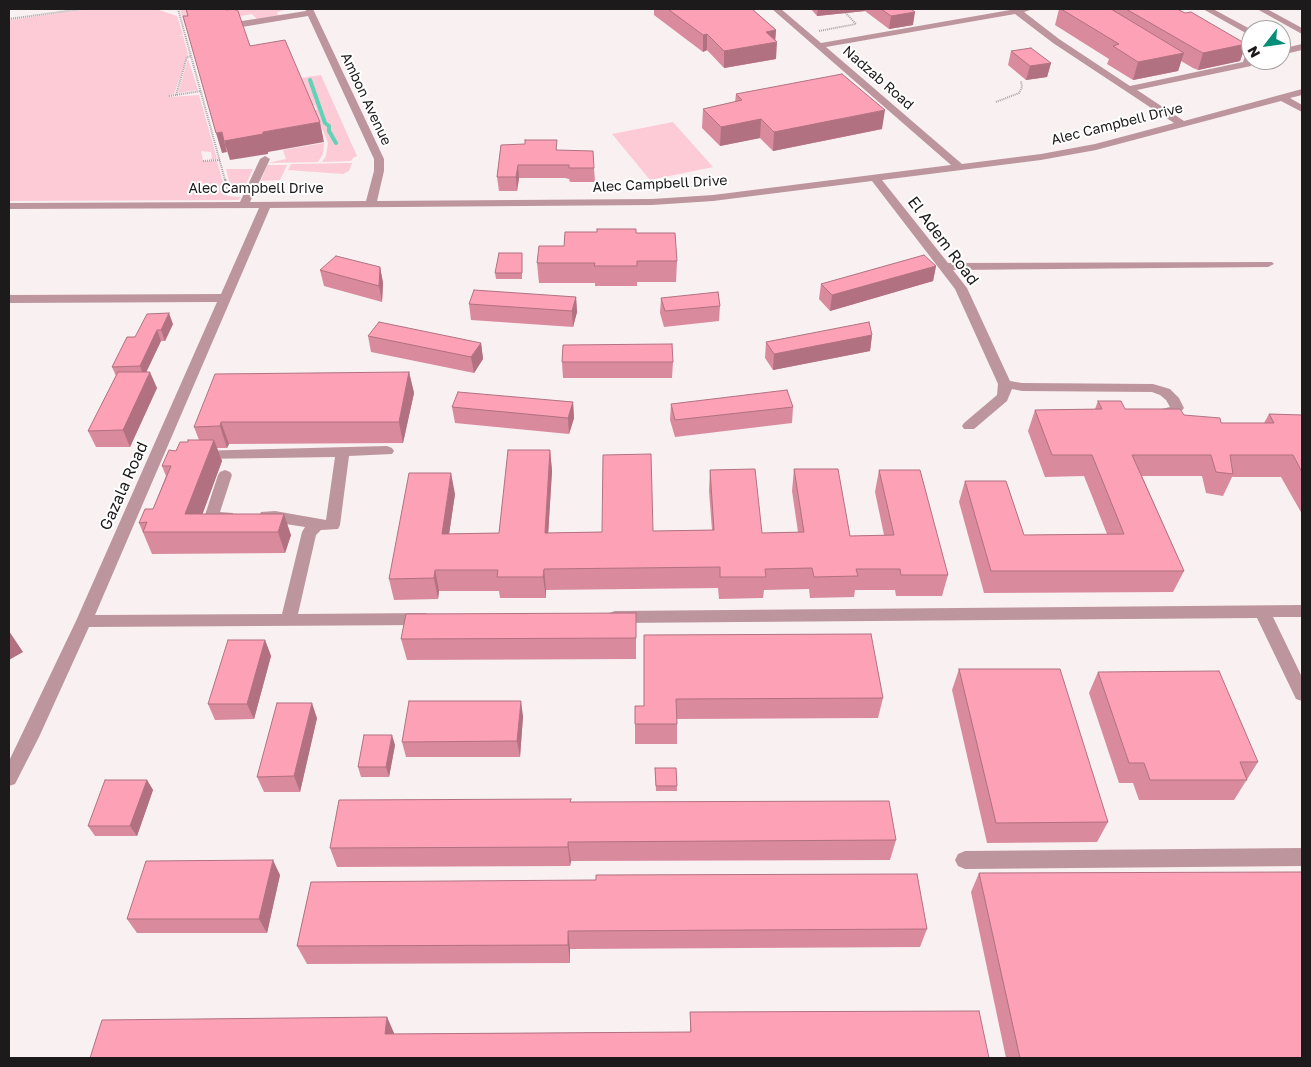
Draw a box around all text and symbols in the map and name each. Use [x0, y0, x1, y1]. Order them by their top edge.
north arrow [1241, 20, 1291, 70]
street label: Nadzab Road [839, 43, 917, 113]
text: N [1243, 43, 1263, 61]
street label: Ambon Avenue [337, 50, 395, 148]
street label: Alec Campbell Drive [1049, 100, 1185, 148]
street label: Alec Campbell Drive [592, 172, 728, 196]
street label: Alec Campbell Drive [188, 181, 324, 197]
street label: El Adem Road [903, 193, 983, 289]
street label: Gazala Road [96, 439, 152, 533]

